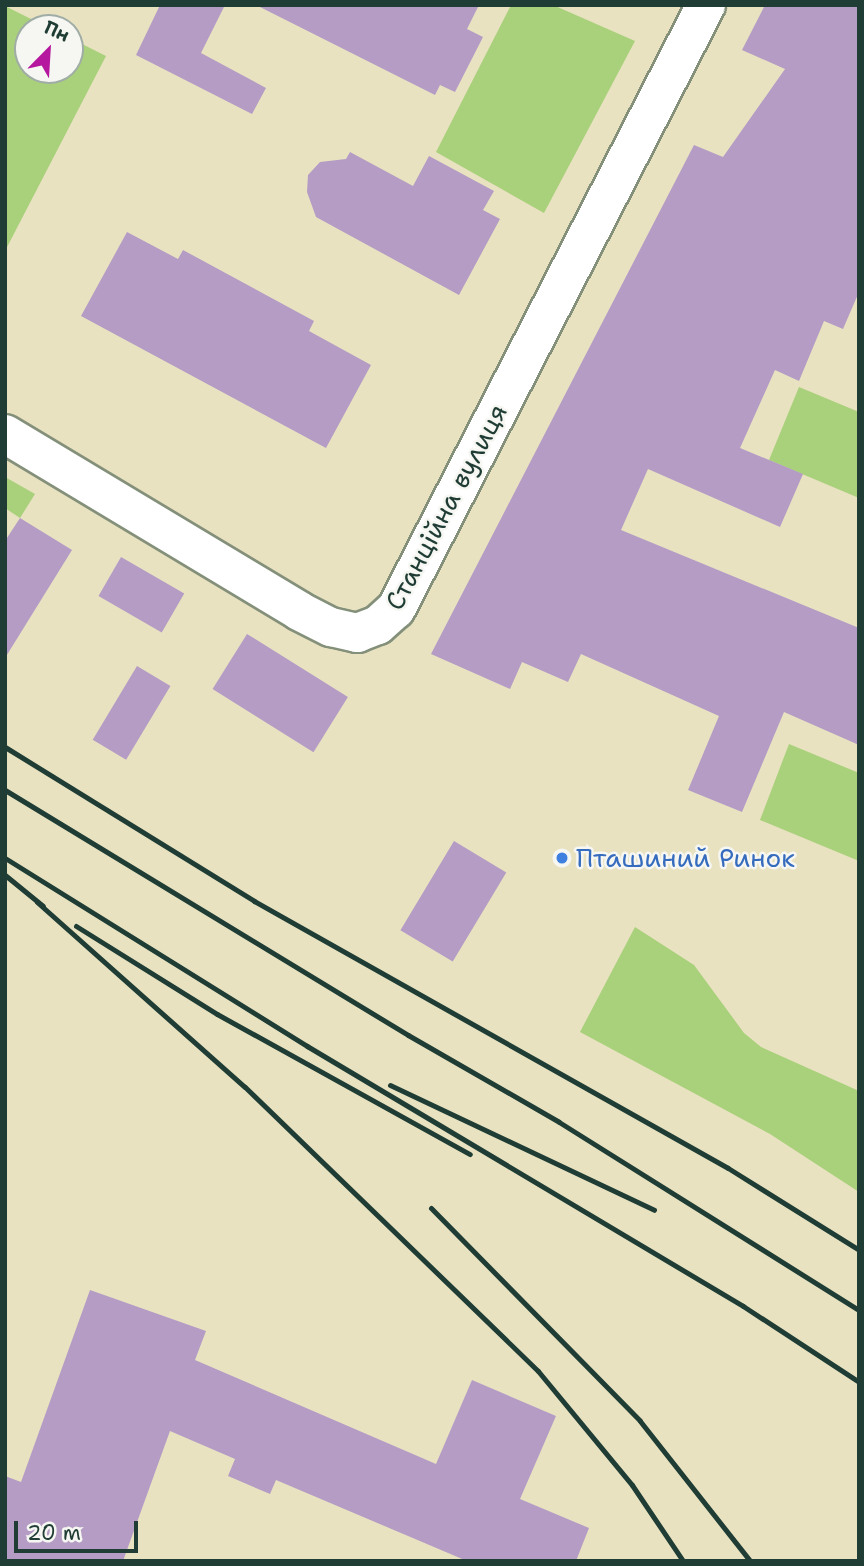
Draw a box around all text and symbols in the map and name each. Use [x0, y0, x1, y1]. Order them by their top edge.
north arrow [14, 14, 84, 84]
text: Пн [40, 15, 73, 48]
street label: Станційна вулиця [379, 399, 513, 615]
place label: Пташиний Ринок [576, 842, 795, 874]
marker: Пташиний Ринок [554, 850, 570, 866]
scale bar [18, 1506, 142, 1550]
text: 20 m [27, 1519, 81, 1547]

